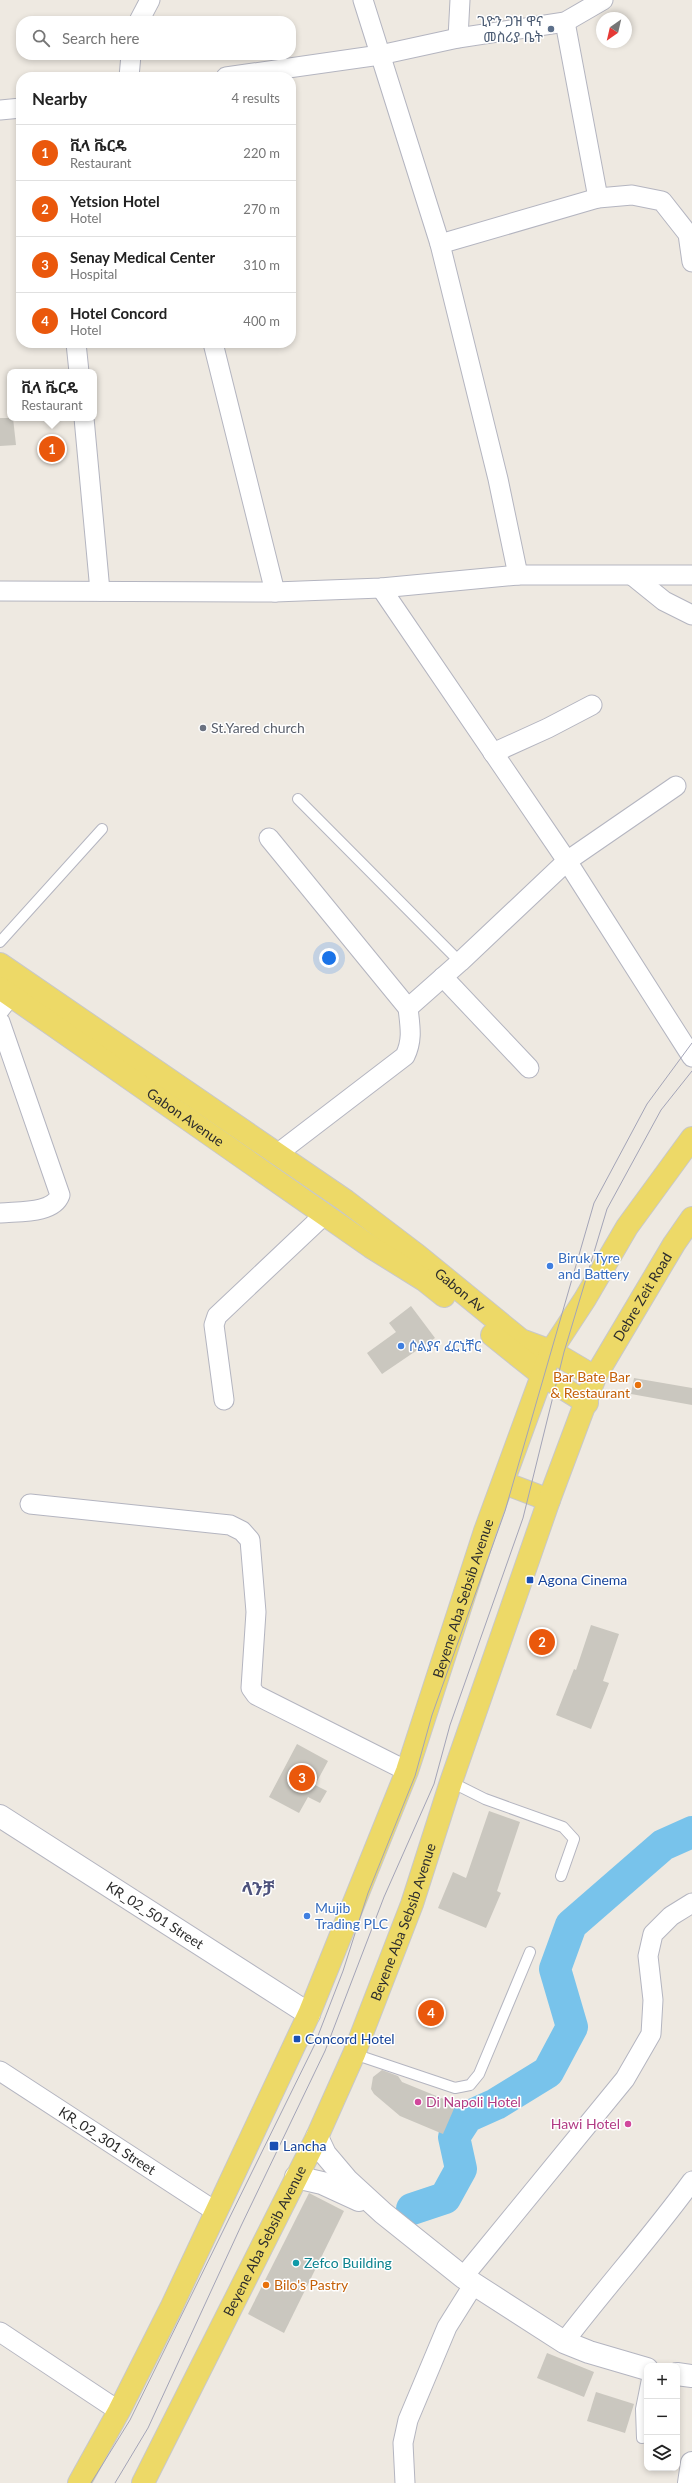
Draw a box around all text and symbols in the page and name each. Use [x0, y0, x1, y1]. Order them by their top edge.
place label: ጊዮን ጋዝ ዋና መስሪያ ቤት [477, 12, 544, 45]
north arrow [596, 12, 632, 48]
search box [16, 16, 296, 60]
marker: ጊዮን ጋዝ ዋና መስሪያ ቤት [546, 24, 556, 34]
icon: search [30, 27, 52, 49]
text: Search here [62, 29, 139, 47]
text: Nearby [32, 88, 87, 109]
text: 4 results [232, 90, 280, 106]
text: ቪላ ቬርዴ [70, 136, 127, 154]
text: 1 [41, 145, 49, 161]
text: 220 m [243, 145, 280, 161]
text: Restaurant [70, 155, 132, 171]
text: Yetsion Hotel [70, 192, 160, 210]
text: 2 [41, 201, 49, 217]
text: 270 m [243, 201, 280, 217]
text: Hotel [70, 210, 102, 226]
text: Senay Medical Center [70, 248, 215, 266]
text: 3 [41, 257, 49, 273]
text: 310 m [243, 257, 280, 273]
text: Hospital [70, 266, 117, 282]
text: Hotel Concord [70, 304, 167, 322]
text: 4 [41, 313, 49, 329]
text: 400 m [243, 313, 280, 329]
text: Hotel [70, 322, 102, 338]
popup [7, 369, 97, 421]
text: ቪላ ቬርዴ [21, 378, 78, 396]
text: Restaurant [21, 397, 83, 413]
pin: 1 [39, 434, 65, 464]
place label: St.Yared church [211, 719, 305, 736]
marker: St.Yared church [198, 723, 208, 733]
your location [319, 948, 339, 968]
street label: Gabon Avenue [144, 1084, 227, 1150]
place label: Biruk Tyre and Battery [558, 1249, 630, 1282]
street label: Debre Zeit Road [609, 1249, 675, 1344]
marker: Biruk Tyre and Battery [545, 1261, 555, 1271]
street label: Gabon Av [432, 1264, 489, 1316]
place label: ሶልያና ፈርኒቸር [409, 1337, 481, 1354]
marker: ሶልያና ፈርኒቸር [396, 1341, 406, 1351]
place label: Bar Bate Bar & Restaurant [550, 1368, 630, 1401]
marker: Bar Bate Bar & Restaurant [633, 1380, 643, 1390]
street label: Beyene Aba Sebsib Avenue [429, 1516, 497, 1680]
place label: Agona Cinema [538, 1571, 627, 1588]
marker: Agona Cinema [525, 1575, 535, 1585]
pin: 2 [529, 1627, 555, 1657]
pin: 3 [289, 1763, 315, 1793]
street label: Beyene Aba Sebsib Avenue [366, 1841, 439, 2003]
street label: KR_02_501 Street [103, 1877, 207, 1952]
district label: ላንቻ [242, 1877, 275, 1899]
place label: Mujib Trading PLC [315, 1899, 389, 1932]
marker: Mujib Trading PLC [302, 1911, 312, 1921]
pin: 4 [418, 1998, 444, 2028]
place label: Concord Hotel [305, 2030, 395, 2047]
marker: Concord Hotel [292, 2034, 302, 2044]
place label: Di Napoli Hotel [426, 2093, 521, 2110]
marker: Di Napoli Hotel [413, 2097, 423, 2107]
street label: KR_02_301 Street [56, 2103, 159, 2178]
place label: Hawi Hotel [551, 2115, 620, 2132]
marker: Hawi Hotel [623, 2119, 633, 2129]
place label: Lancha [283, 2137, 326, 2154]
marker: Lancha [268, 2140, 280, 2152]
street label: Beyene Aba Sebsib Avenue [219, 2163, 309, 2319]
place label: Zefco Building [304, 2254, 392, 2271]
marker: Zefco Building [291, 2258, 301, 2268]
place label: Bilo's Pastry [274, 2276, 349, 2293]
marker: Bilo's Pastry [261, 2280, 271, 2290]
map controls [644, 2363, 680, 2471]
button: + [644, 2363, 680, 2399]
button: − [644, 2399, 680, 2435]
button: layers [644, 2435, 680, 2471]

